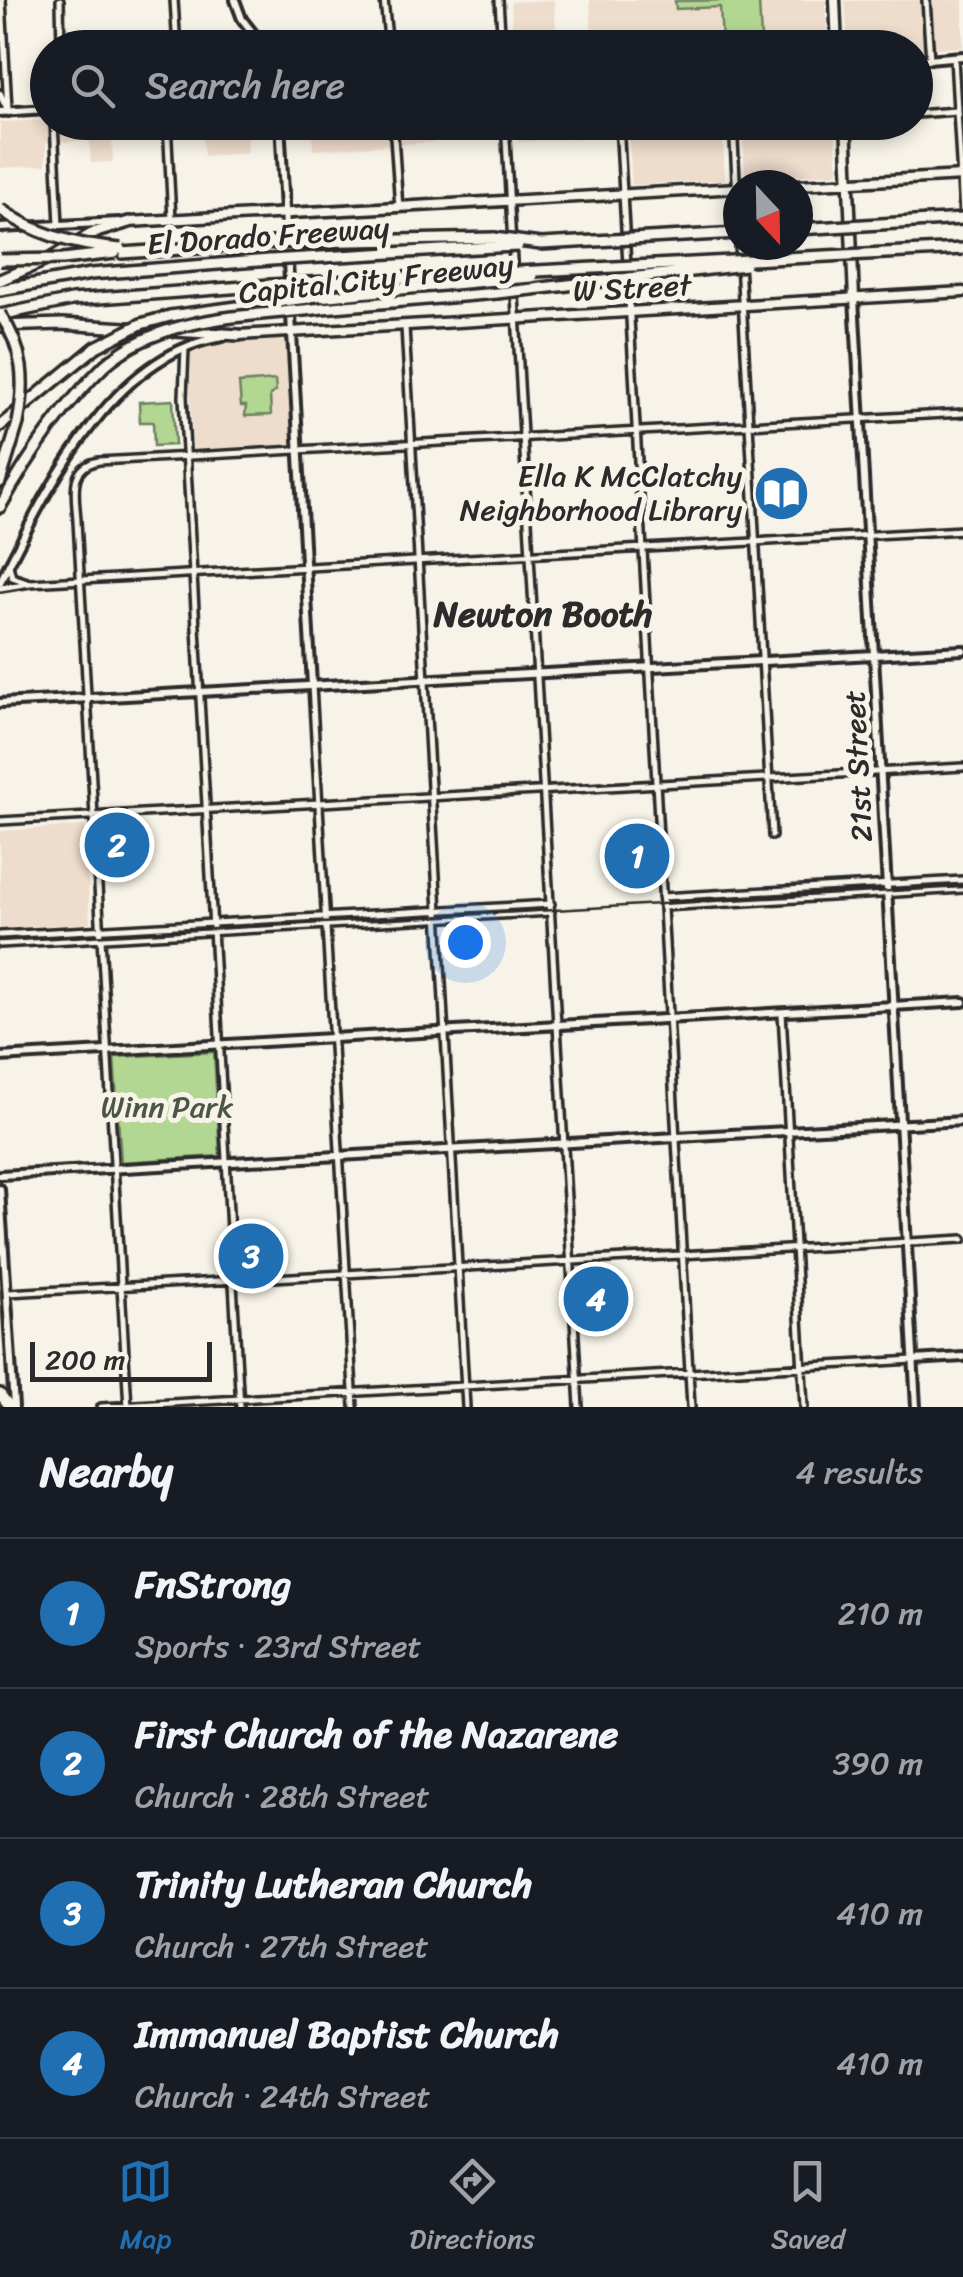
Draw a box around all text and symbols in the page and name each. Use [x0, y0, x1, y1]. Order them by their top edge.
search box [30, 30, 933, 140]
text: Search here [145, 52, 345, 119]
icon: search [65, 58, 120, 113]
north arrow [723, 170, 813, 260]
street label: El Dorado Freeway [145, 201, 392, 271]
street label: Capital City Freeway [236, 238, 516, 320]
street label: W Street [572, 258, 694, 318]
place label: Ella K McClatchy Neighborhood Library [460, 449, 742, 537]
library icon: Ella K McClatchy Neighborhood Library [751, 463, 811, 523]
district label: Newton Booth [433, 583, 652, 645]
street label: 21st Street [827, 689, 889, 843]
pin: 2 [84, 808, 150, 882]
pin: 1 [604, 818, 670, 894]
your location [440, 917, 491, 968]
park label: Winn Park [101, 1080, 234, 1134]
pin: 3 [218, 1218, 284, 1294]
pin: 4 [564, 1262, 628, 1336]
text: 200 m [45, 1335, 125, 1384]
scale bar [30, 1337, 212, 1382]
text: Nearby [40, 1435, 173, 1509]
text: 4 results [795, 1444, 923, 1501]
text: FnStrong [135, 1551, 291, 1618]
text: 1 [66, 1585, 79, 1642]
text: 210 m [838, 1585, 923, 1642]
text: Sports · 23rd Street [135, 1618, 422, 1675]
text: First Church of the Nazarene [135, 1701, 618, 1768]
text: 2 [63, 1735, 82, 1792]
text: 390 m [833, 1735, 923, 1792]
text: Church · 28th Street [135, 1768, 430, 1825]
text: Trinity Lutheran Church [135, 1851, 532, 1918]
text: 3 [64, 1885, 81, 1942]
text: 410 m [836, 1885, 923, 1942]
text: Church · 27th Street [135, 1918, 429, 1975]
text: Immanuel Baptist Church [135, 2001, 559, 2068]
text: 4 [62, 2035, 83, 2092]
text: 410 m [836, 2035, 923, 2092]
text: Church · 24th Street [135, 2068, 431, 2125]
tab: Map [118, 2154, 173, 2263]
tab: Directions [409, 2154, 535, 2263]
tab: Saved [771, 2154, 845, 2263]

